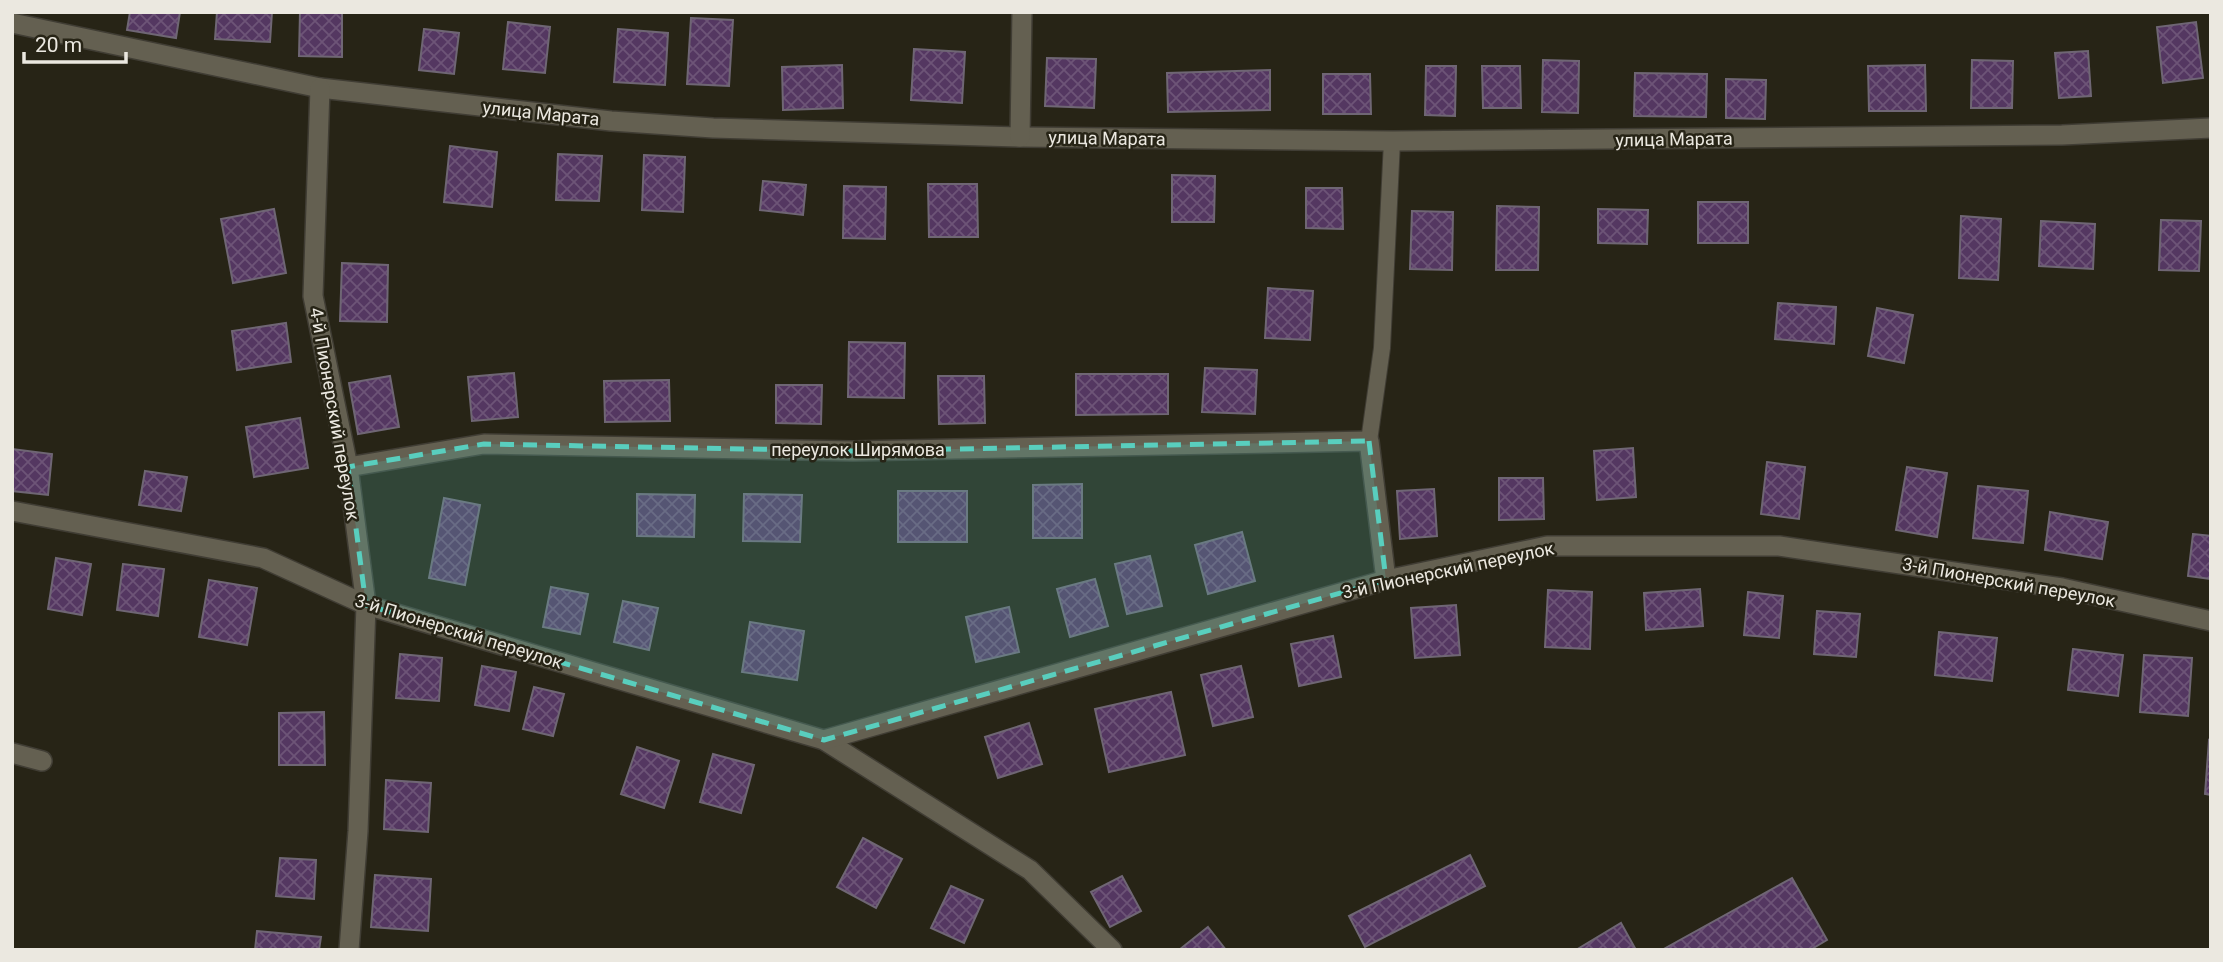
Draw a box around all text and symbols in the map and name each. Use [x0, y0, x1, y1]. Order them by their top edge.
scale bar [24, 21, 126, 65]
text: 20 m [35, 33, 82, 57]
street label: улица Марата [481, 96, 601, 130]
street label: улица Марата [1048, 126, 1166, 150]
street label: улица Марата [1615, 127, 1733, 151]
street label: 4-й Пионерский переулок [306, 306, 364, 522]
street label: переулок Ширямова [771, 439, 945, 460]
street label: 3-й Пионерский переулок [1340, 537, 1556, 603]
street label: 3-й Пионерский переулок [1901, 553, 2117, 611]
street label: 3-й Пионерский переулок [353, 589, 566, 673]

